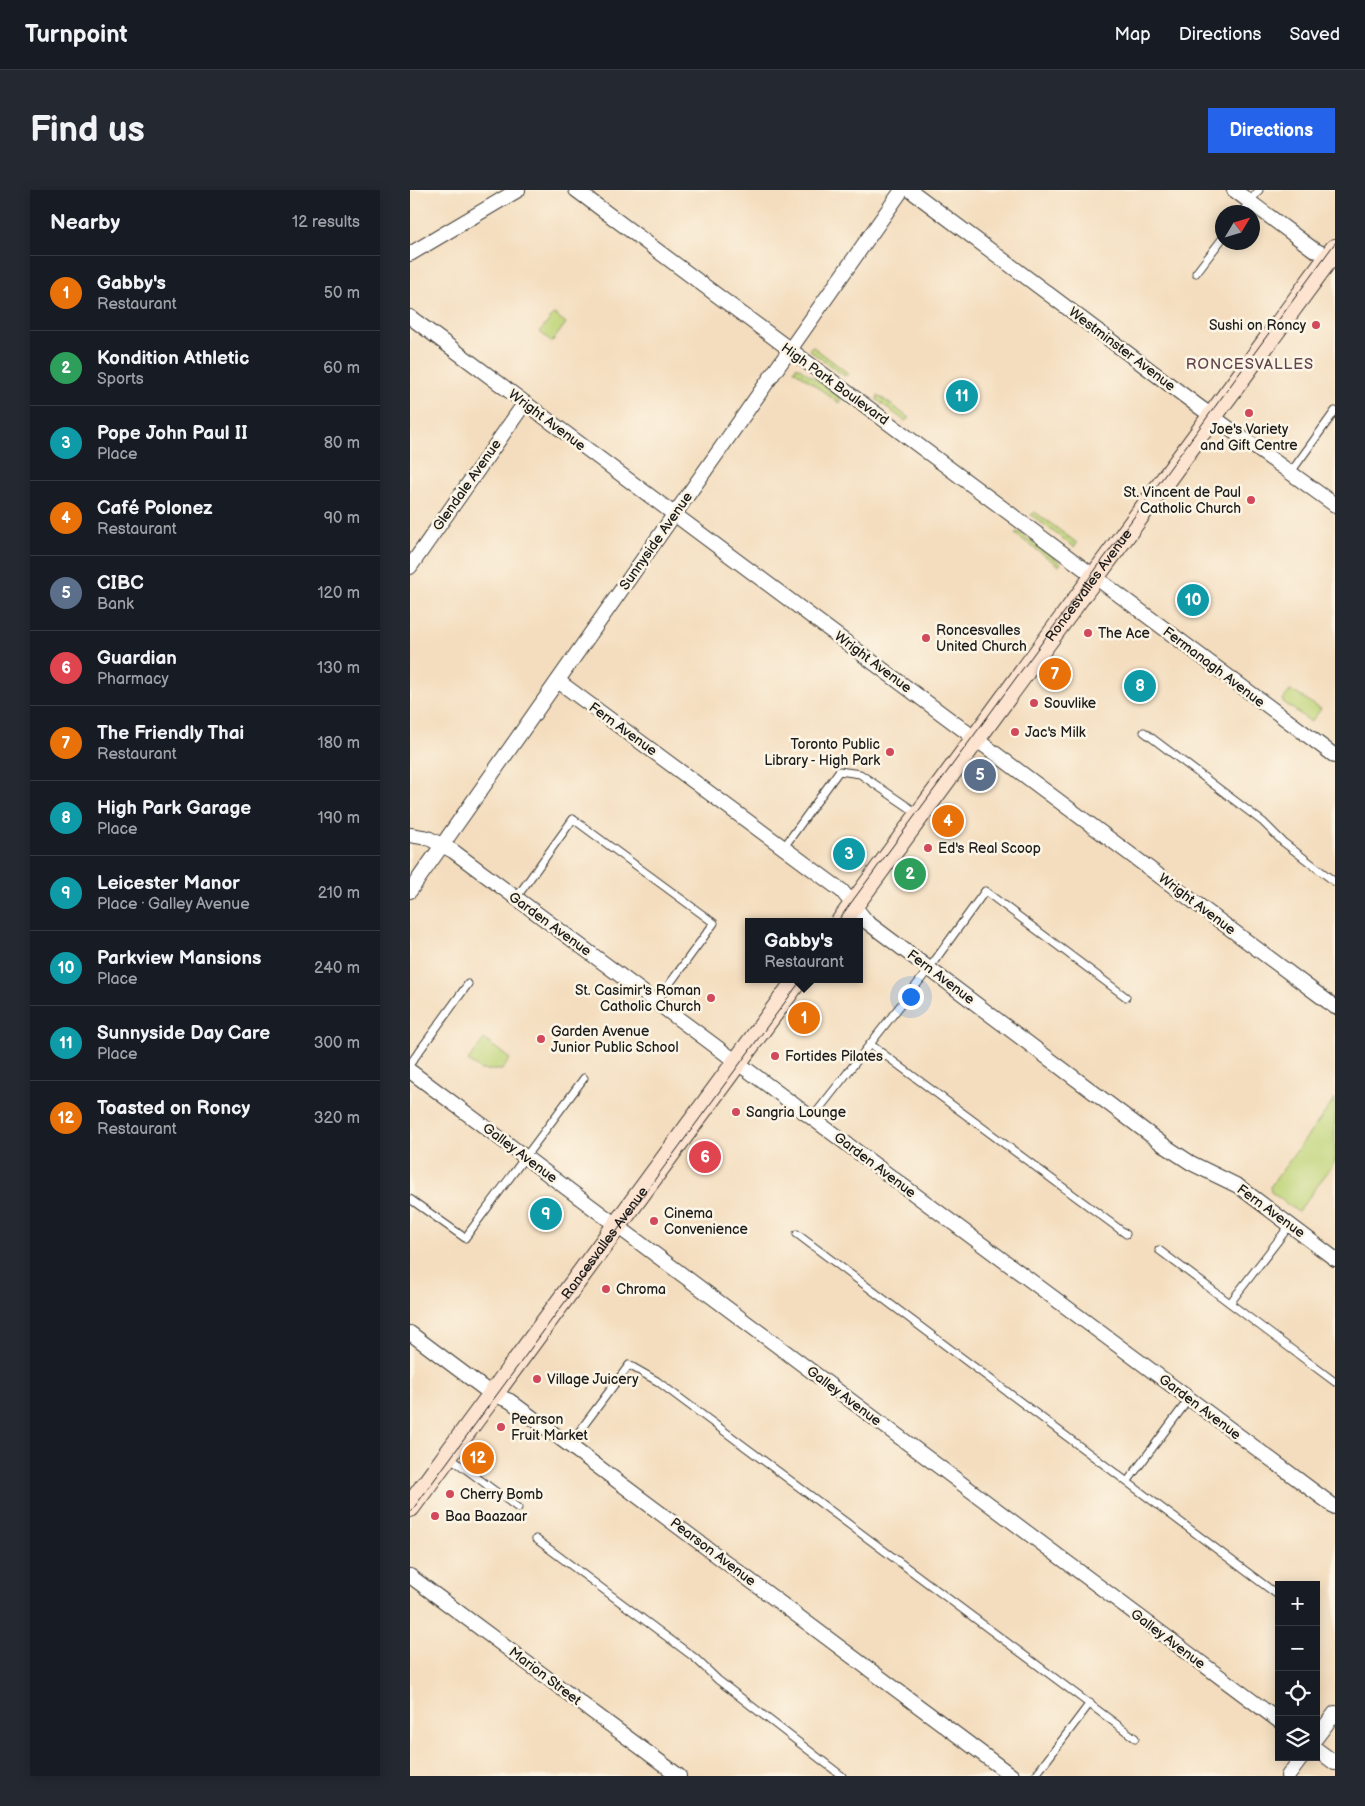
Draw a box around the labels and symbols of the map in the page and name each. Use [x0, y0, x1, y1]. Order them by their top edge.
north arrow [1215, 205, 1260, 250]
street label: Westminster Avenue [1065, 303, 1179, 395]
place label: Sushi on Roncy [1209, 317, 1307, 334]
marker: Sushi on Roncy [1310, 319, 1322, 331]
street label: High Park Boulevard [778, 339, 892, 429]
district label: RONCESVALLES [1186, 355, 1314, 374]
pin: 11 [946, 377, 978, 415]
street label: Wright Avenue [505, 386, 589, 454]
marker: Joe's Variety and Gift Centre [1243, 407, 1255, 419]
place label: Joe's Variety and Gift Centre [1200, 421, 1298, 454]
street label: Glendale Avenue [429, 436, 505, 534]
place label: St. Vincent de Paul Catholic Church [1123, 484, 1241, 517]
street label: Sunnyside Avenue [616, 489, 696, 593]
marker: St. Vincent de Paul Catholic Church [1245, 494, 1257, 506]
street label: Roncesvalles Avenue [1041, 525, 1135, 645]
pin: 10 [1177, 581, 1209, 619]
place label: Roncesvalles United Church [936, 622, 1027, 655]
street label: Fermanagh Avenue [1160, 623, 1268, 711]
place label: The Ace [1098, 625, 1150, 642]
marker: The Ace [1082, 627, 1094, 639]
street label: Wright Avenue [831, 628, 915, 696]
marker: Roncesvalles United Church [920, 632, 932, 644]
pin: 7 [1039, 655, 1071, 693]
pin: 8 [1124, 667, 1156, 705]
place label: Souvlike [1044, 695, 1096, 712]
marker: Souvlike [1028, 697, 1040, 709]
street label: Fern Avenue [586, 699, 660, 759]
place label: Jac's Milk [1025, 724, 1086, 741]
marker: Jac's Milk [1009, 726, 1021, 738]
place label: Toronto Public Library - High Park [764, 736, 880, 769]
marker: Toronto Public Library - High Park [884, 746, 896, 758]
pin: 5 [964, 756, 996, 794]
pin: 4 [932, 802, 964, 840]
pin: 3 [833, 835, 865, 873]
place label: Ed's Real Scoop [938, 840, 1041, 857]
marker: Ed's Real Scoop [922, 842, 934, 854]
pin: 2 [894, 855, 926, 893]
street label: Wright Avenue [1155, 870, 1239, 938]
street label: Garden Avenue [505, 888, 595, 960]
street label: Fern Avenue [904, 946, 978, 1008]
place label: St. Casimir's Roman Catholic Church [575, 982, 701, 1015]
your location [898, 984, 924, 1010]
marker: St. Casimir's Roman Catholic Church [705, 992, 717, 1004]
pin: 1 [788, 999, 820, 1037]
place label: Garden Avenue Junior Public School [551, 1023, 679, 1056]
marker: Garden Avenue Junior Public School [535, 1033, 547, 1045]
place label: Fortides Pilates [785, 1048, 883, 1065]
marker: Fortides Pilates [769, 1050, 781, 1062]
place label: Sangria Lounge [746, 1104, 846, 1121]
marker: Sangria Lounge [730, 1106, 742, 1118]
street label: Galley Avenue [479, 1119, 561, 1187]
street label: Garden Avenue [831, 1129, 919, 1201]
pin: 6 [689, 1138, 721, 1176]
street label: Fern Avenue [1234, 1181, 1308, 1241]
street label: Roncesvalles Avenue [557, 1183, 651, 1302]
pin: 9 [530, 1195, 562, 1233]
place label: Cinema Convenience [664, 1205, 748, 1238]
marker: Cinema Convenience [648, 1215, 660, 1227]
place label: Chroma [616, 1281, 666, 1298]
marker: Chroma [600, 1283, 612, 1295]
street label: Galley Avenue [803, 1362, 885, 1430]
place label: Village Juicery [547, 1371, 639, 1388]
street label: Garden Avenue [1156, 1371, 1244, 1443]
marker: Village Juicery [531, 1373, 543, 1385]
place label: Pearson Fruit Market [511, 1411, 589, 1444]
marker: Pearson Fruit Market [495, 1421, 507, 1433]
pin: 12 [462, 1439, 494, 1477]
place label: Cherry Bomb [460, 1486, 543, 1503]
marker: Cherry Bomb [444, 1488, 456, 1500]
place label: Baa Baazaar [445, 1508, 528, 1525]
marker: Baa Baazaar [429, 1510, 441, 1522]
street label: Pearson Avenue [667, 1514, 759, 1590]
street label: Galley Avenue [1127, 1605, 1209, 1673]
street label: Marion Street [505, 1643, 585, 1709]

